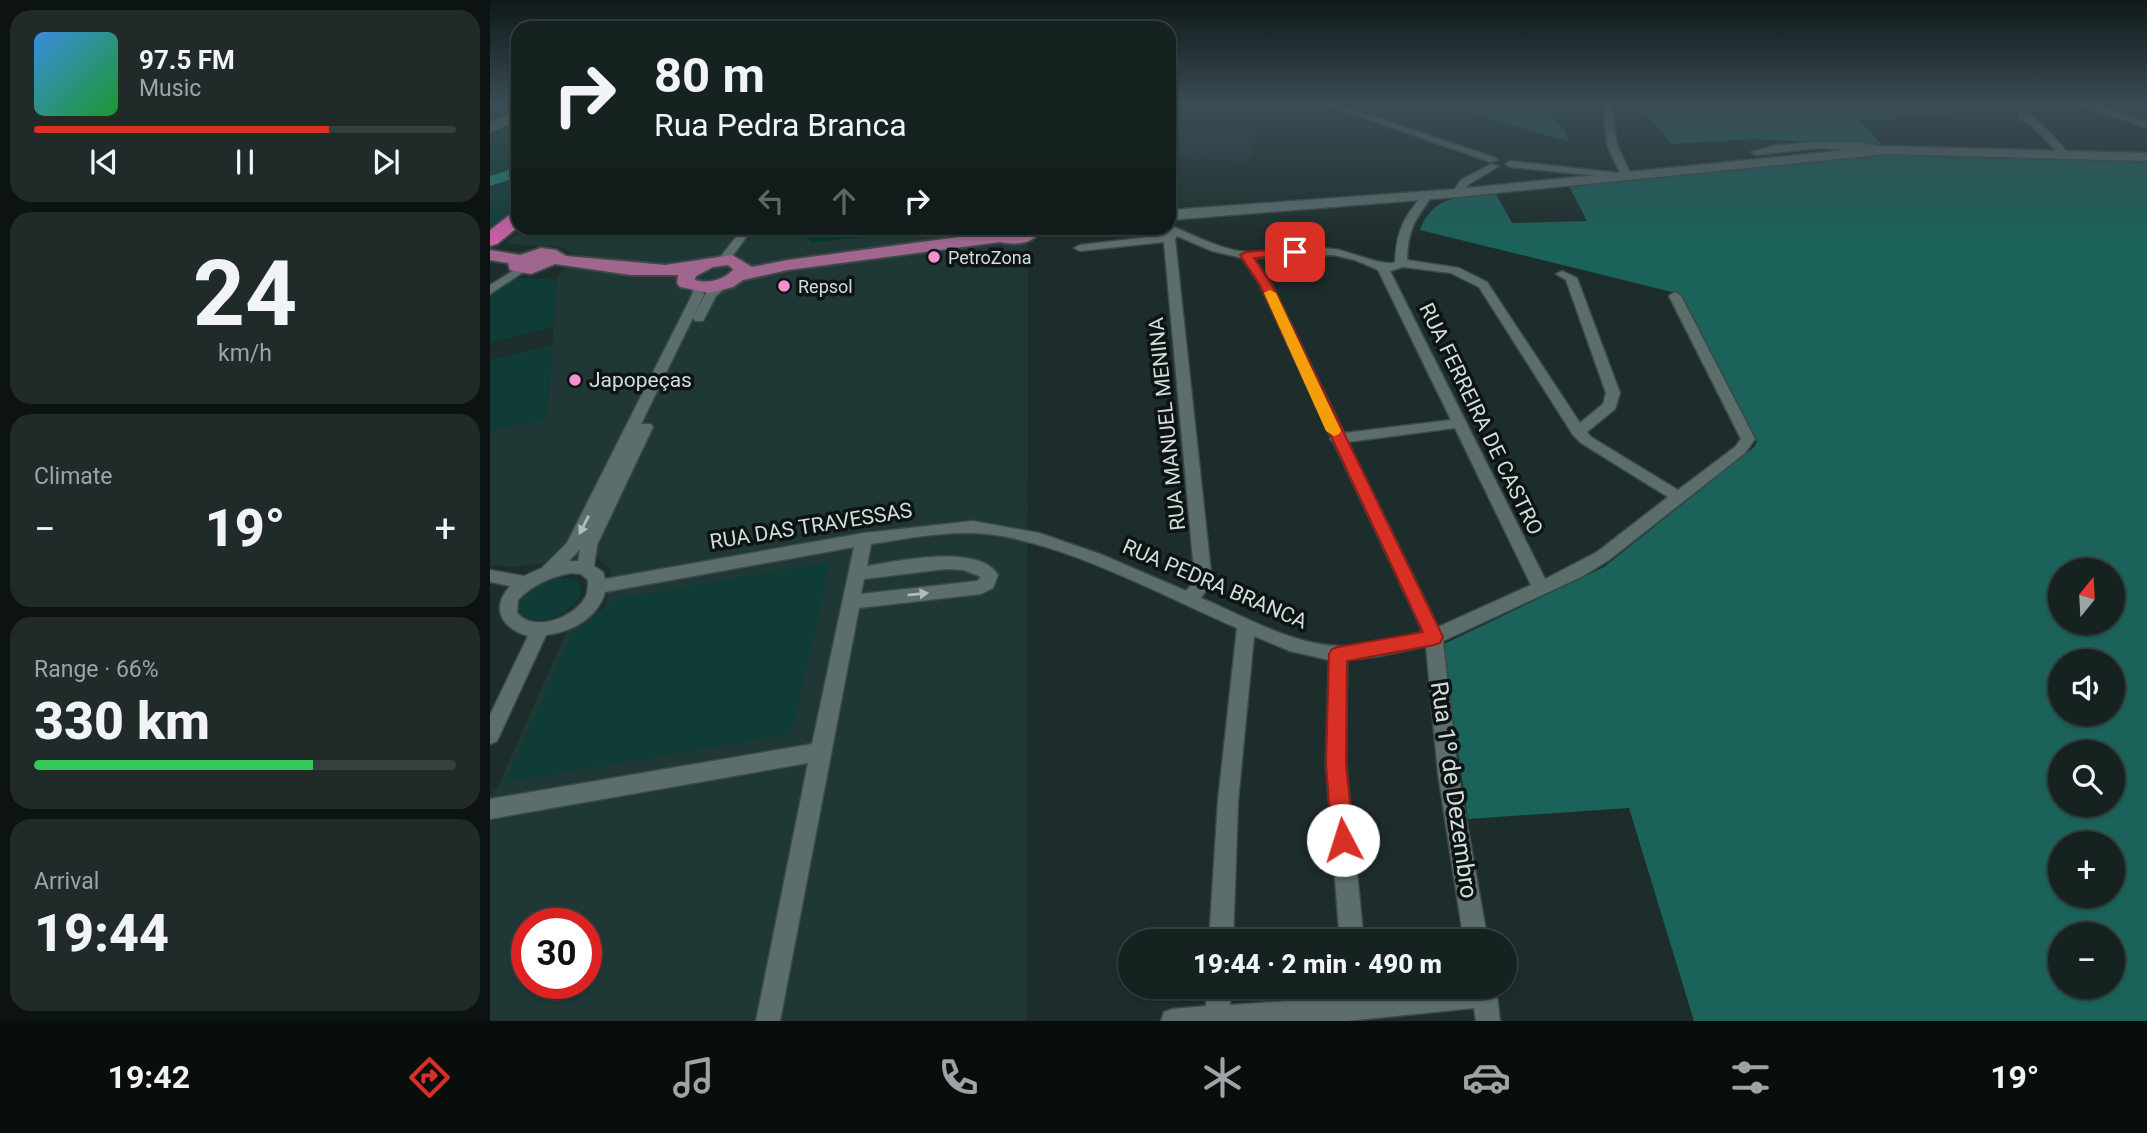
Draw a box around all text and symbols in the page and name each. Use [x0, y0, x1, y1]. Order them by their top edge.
text: 97.5 FM [139, 45, 235, 75]
text: 80 m [654, 47, 765, 104]
icon: right [539, 49, 630, 140]
text: Music [139, 75, 201, 102]
text: Rua Pedra Branca [654, 106, 907, 144]
icon: previous [85, 143, 123, 181]
icon: pause [226, 143, 264, 181]
icon: next [367, 143, 405, 181]
icon: left [752, 182, 790, 220]
icon: ahead [825, 182, 863, 220]
icon: right [898, 182, 936, 220]
pin [1265, 222, 1325, 282]
icon: arrive [1276, 233, 1314, 271]
text: 24 [193, 241, 297, 347]
place label: PetroZona [948, 247, 1031, 268]
marker: PetroZona [926, 249, 942, 265]
place label: Repsol [798, 276, 853, 297]
marker: Repsol [776, 278, 792, 294]
street label: RUA FERREIRA DE CASTRO [1414, 299, 1548, 539]
street label: RUA MANUEL MENINA [1144, 316, 1190, 532]
text: km/h [218, 340, 272, 367]
place label: Japopeças [589, 368, 692, 392]
marker: Japopeças [567, 372, 583, 388]
text: Climate [34, 463, 113, 490]
text: 19° [205, 498, 285, 559]
street label: RUA DAS TRAVESSAS [708, 498, 914, 554]
text: − [34, 507, 56, 551]
text: + [434, 507, 456, 551]
one-way arrow [579, 515, 590, 535]
street label: RUA PEDRA BRANCA [1119, 534, 1311, 634]
north arrow [2048, 558, 2124, 635]
map controls [2048, 558, 2125, 999]
one-way arrow [907, 589, 929, 600]
button: sound [2048, 649, 2125, 726]
text: Range · 66% [34, 656, 159, 683]
street label: Rua 1º de Dezembro [1425, 680, 1483, 900]
text: 330 km [34, 691, 210, 752]
button: search [2048, 740, 2125, 817]
position arrow [1306, 803, 1380, 877]
button: + [2048, 831, 2125, 908]
text: Arrival [34, 868, 99, 895]
text: 19:44 [34, 903, 169, 964]
speed limit sign: 30 [511, 908, 602, 999]
button: − [2048, 922, 2125, 999]
text: 19:44 · 2 min · 490 m [1193, 949, 1442, 979]
icon: directions [405, 1053, 454, 1102]
icon: music [669, 1053, 718, 1102]
icon: phone [934, 1053, 983, 1102]
icon: climate [1198, 1053, 1247, 1102]
icon: car [1462, 1053, 1511, 1102]
icon: filters [1726, 1053, 1775, 1102]
text: 19:42 [108, 1058, 190, 1096]
text: 19° [1990, 1058, 2039, 1096]

